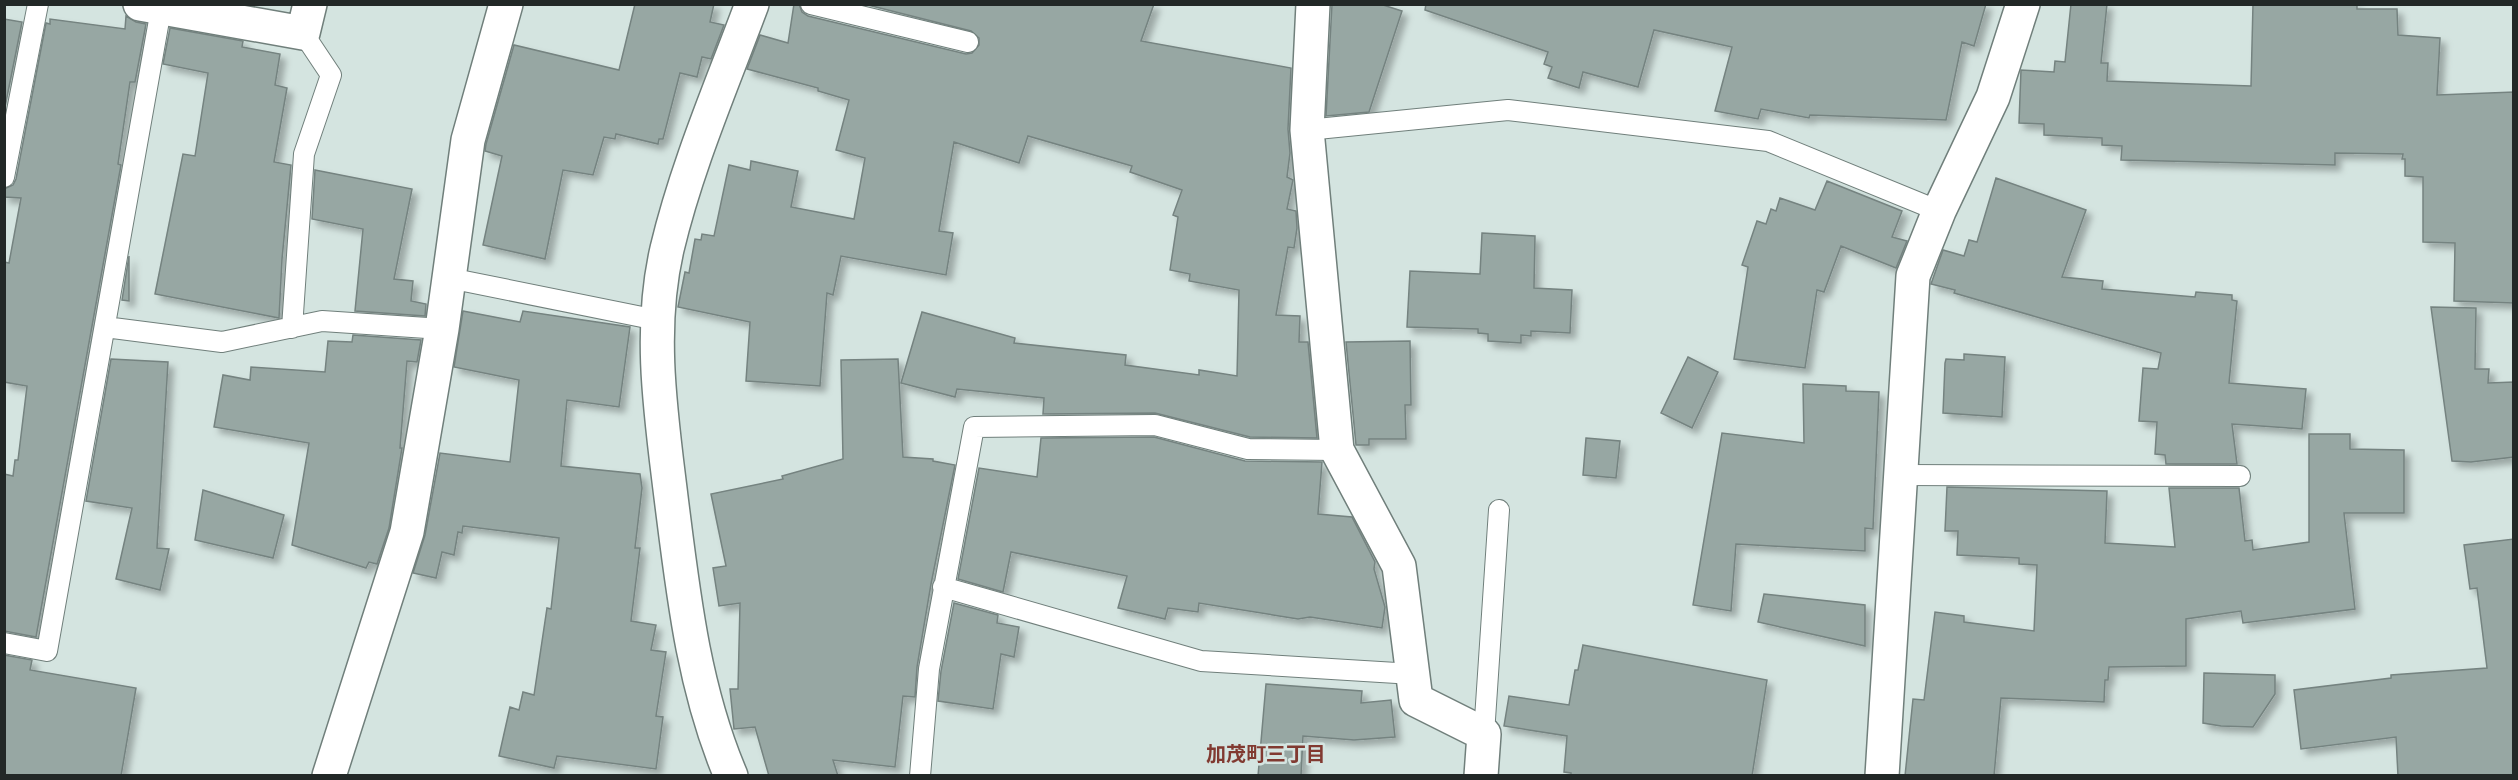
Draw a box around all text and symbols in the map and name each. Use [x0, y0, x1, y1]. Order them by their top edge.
district label: 加茂町三丁目 [1206, 740, 1326, 767]

